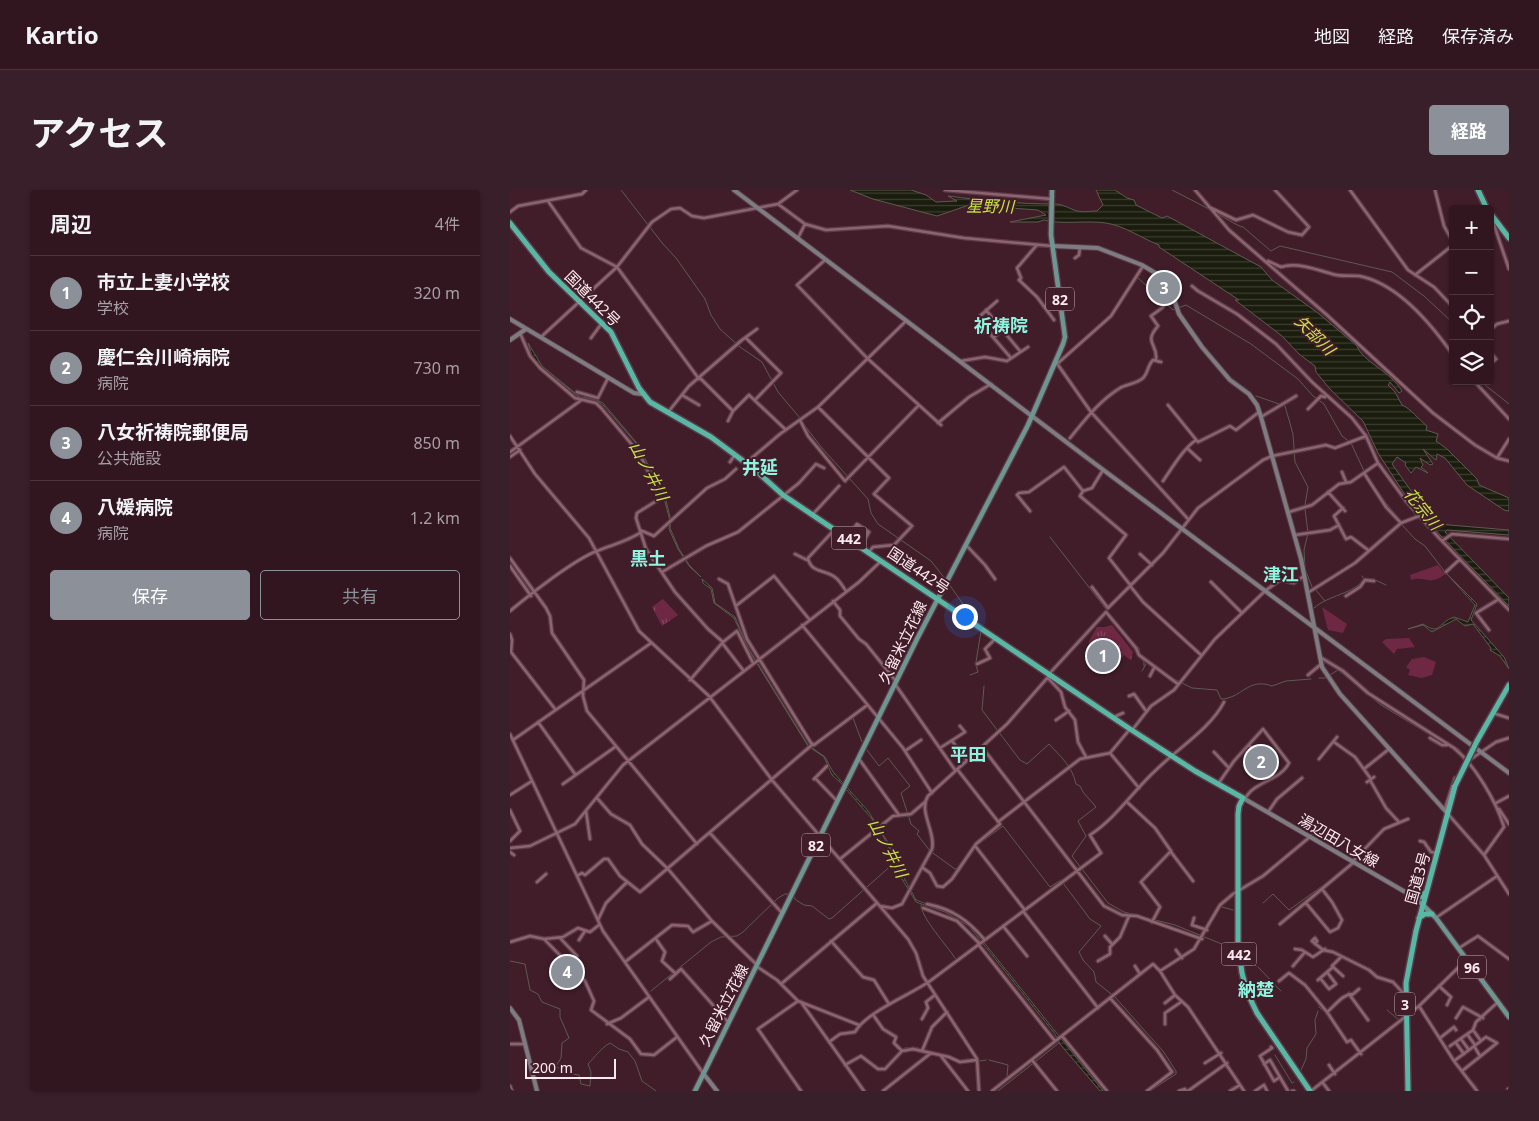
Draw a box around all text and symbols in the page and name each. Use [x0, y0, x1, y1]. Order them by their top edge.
text: Kartio [25, 18, 99, 51]
text: 地図 [1314, 24, 1350, 48]
text: 経路 [1378, 24, 1414, 48]
text: 保存済み [1442, 24, 1514, 48]
button: 経路 [1429, 105, 1509, 155]
text: アクセス [30, 109, 168, 156]
water label: 星野川 [966, 195, 1016, 217]
map controls [1449, 205, 1494, 385]
button: + [1449, 205, 1494, 250]
text: 周辺 [50, 210, 92, 238]
text: 4件 [435, 213, 460, 235]
button: − [1449, 250, 1494, 295]
street label: 国道442号 [561, 266, 625, 330]
text: 市立上妻小学校 [97, 269, 230, 295]
pin: 3 [1148, 269, 1180, 307]
text: 1 [61, 282, 71, 304]
text: 320 m [413, 282, 460, 304]
road number: 82 [1046, 288, 1074, 310]
button: locate [1449, 295, 1494, 340]
text: 学校 [97, 297, 129, 319]
water label: 矢部川 [1290, 310, 1341, 361]
district label: 祈祷院 [974, 313, 1028, 337]
button: layers [1449, 340, 1494, 385]
text: 慶仁会川崎病院 [97, 344, 230, 370]
text: 2 [61, 357, 71, 379]
text: 730 m [413, 357, 460, 379]
text: 病院 [97, 372, 129, 394]
text: 八女祈祷院郵便局 [97, 419, 249, 445]
text: 3 [61, 432, 71, 454]
text: 850 m [413, 432, 460, 454]
water label: 山ノ井川 [624, 438, 675, 506]
text: 公共施設 [97, 447, 161, 469]
district label: 井延 [742, 455, 778, 479]
water label: 花宗川 [1399, 483, 1448, 536]
text: 八媛病院 [97, 494, 173, 520]
text: 4 [61, 507, 71, 529]
text: 1.2 km [410, 507, 460, 529]
text: 病院 [97, 522, 129, 544]
road number: 442 [832, 526, 866, 549]
street label: 国道442号 [884, 542, 954, 598]
district label: 黒土 [630, 546, 666, 570]
district label: 津江 [1263, 562, 1299, 586]
button: 保存 [50, 570, 250, 620]
button: 共有 [260, 570, 460, 620]
street label: 久留米立花線 [873, 597, 931, 687]
your location [952, 604, 978, 630]
pin: 1 [1087, 637, 1119, 675]
district label: 平田 [950, 742, 986, 766]
pin: 2 [1245, 743, 1277, 781]
street label: 湯辺田八女線 [1295, 809, 1383, 871]
water label: 山ノ井川 [863, 815, 914, 883]
road number: 82 [802, 834, 830, 856]
street label: 国道3号 [1400, 849, 1434, 907]
road number: 442 [1222, 942, 1256, 966]
pin: 4 [551, 953, 583, 991]
road number: 96 [1458, 956, 1486, 979]
street label: 久留米立花線 [694, 960, 752, 1050]
district label: 納楚 [1238, 977, 1274, 1001]
road number: 3 [1395, 992, 1415, 1016]
scale bar [525, 1056, 616, 1079]
text: 200 m [532, 1058, 573, 1077]

